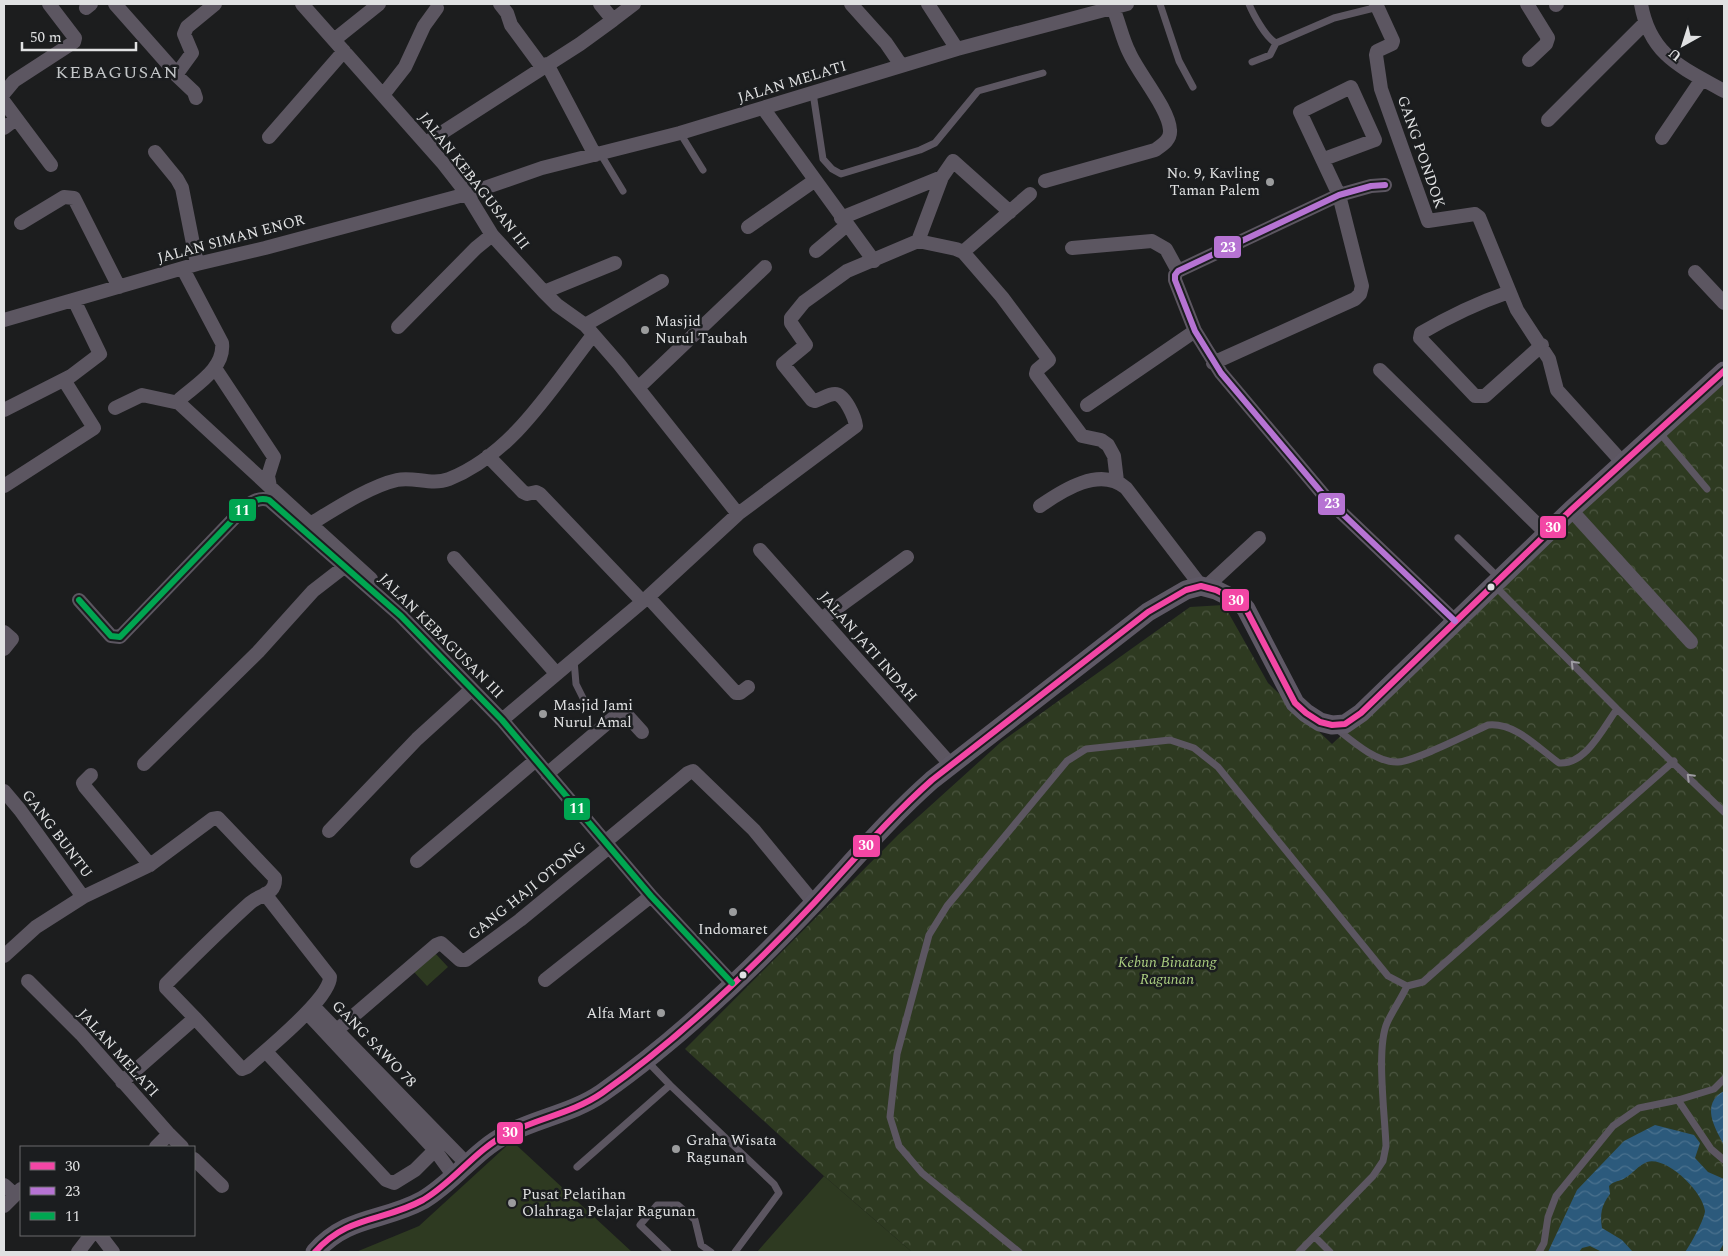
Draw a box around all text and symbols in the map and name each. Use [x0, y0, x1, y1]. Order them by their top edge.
scale bar [22, 20, 136, 52]
north arrow [1658, 20, 1708, 70]
text: 50 m [30, 26, 62, 49]
text: U [1664, 43, 1686, 67]
street label: JALAN MELATI [735, 55, 849, 109]
district label: KEBAGUSAN [55, 59, 179, 86]
street label: GANG PONDOK [1391, 93, 1451, 212]
street label: JALAN KEBAGUSAN III [413, 107, 535, 255]
place label: No. 9, Kavling Taman Palem [1167, 162, 1260, 202]
marker: No. 9, Kavling Taman Palem [1264, 176, 1276, 188]
street label: JALAN SIMAN ENOR [155, 208, 307, 270]
line badge: 23 [1213, 235, 1242, 259]
text: 23 [1220, 237, 1236, 258]
place label: Masjid Nurul Taubah [655, 310, 748, 350]
marker: Masjid Nurul Taubah [639, 324, 651, 336]
line badge: 23 [1317, 492, 1346, 516]
text: 23 [1324, 493, 1340, 514]
line badge: 11 [228, 498, 257, 522]
text: 11 [234, 500, 250, 521]
line badge: 30 [1539, 515, 1567, 539]
text: 30 [1545, 517, 1561, 538]
street label: JALAN KEBAGUSAN III [373, 568, 509, 704]
unlabelled marker [1486, 582, 1496, 592]
street label: JALAN JATI INDAH [813, 586, 923, 708]
line badge: 30 [1221, 588, 1250, 612]
text: 30 [1228, 590, 1244, 611]
one-way arrow [1570, 661, 1579, 670]
place label: Masjid Jami Nurul Amal [553, 694, 633, 734]
marker: Masjid Jami Nurul Amal [537, 708, 549, 720]
one-way arrow [1687, 774, 1696, 783]
street label: GANG BUNTU [16, 785, 98, 883]
line badge: 11 [563, 797, 591, 821]
text: 11 [569, 798, 585, 819]
line badge: 30 [852, 834, 881, 858]
text: 30 [858, 835, 874, 856]
street label: GANG HAJI OTONG [463, 836, 591, 946]
marker: Indomaret [727, 906, 739, 918]
place label: Indomaret [698, 918, 768, 941]
park label: Kebun Binatang Ragunan [1118, 951, 1218, 991]
unlabelled marker [738, 970, 748, 980]
street label: GANG SAWO 78 [326, 995, 422, 1093]
place label: Alfa Mart [586, 1002, 651, 1025]
street label: JALAN MELATI [72, 1003, 164, 1103]
marker: Alfa Mart [655, 1007, 667, 1019]
line badge: 30 [496, 1121, 524, 1145]
text: 30 [502, 1122, 518, 1143]
place label: Graha Wisata Ragunan [686, 1129, 777, 1169]
marker: Graha Wisata Ragunan [670, 1143, 682, 1155]
legend [20, 1146, 195, 1236]
text: 30 [65, 1155, 80, 1178]
text: 23 [65, 1180, 81, 1203]
place label: Pusat Pelatihan Olahraga Pelajar Ragunan [522, 1183, 696, 1223]
marker: Pusat Pelatihan Olahraga Pelajar Ragunan [506, 1197, 518, 1209]
text: 11 [65, 1205, 80, 1228]

